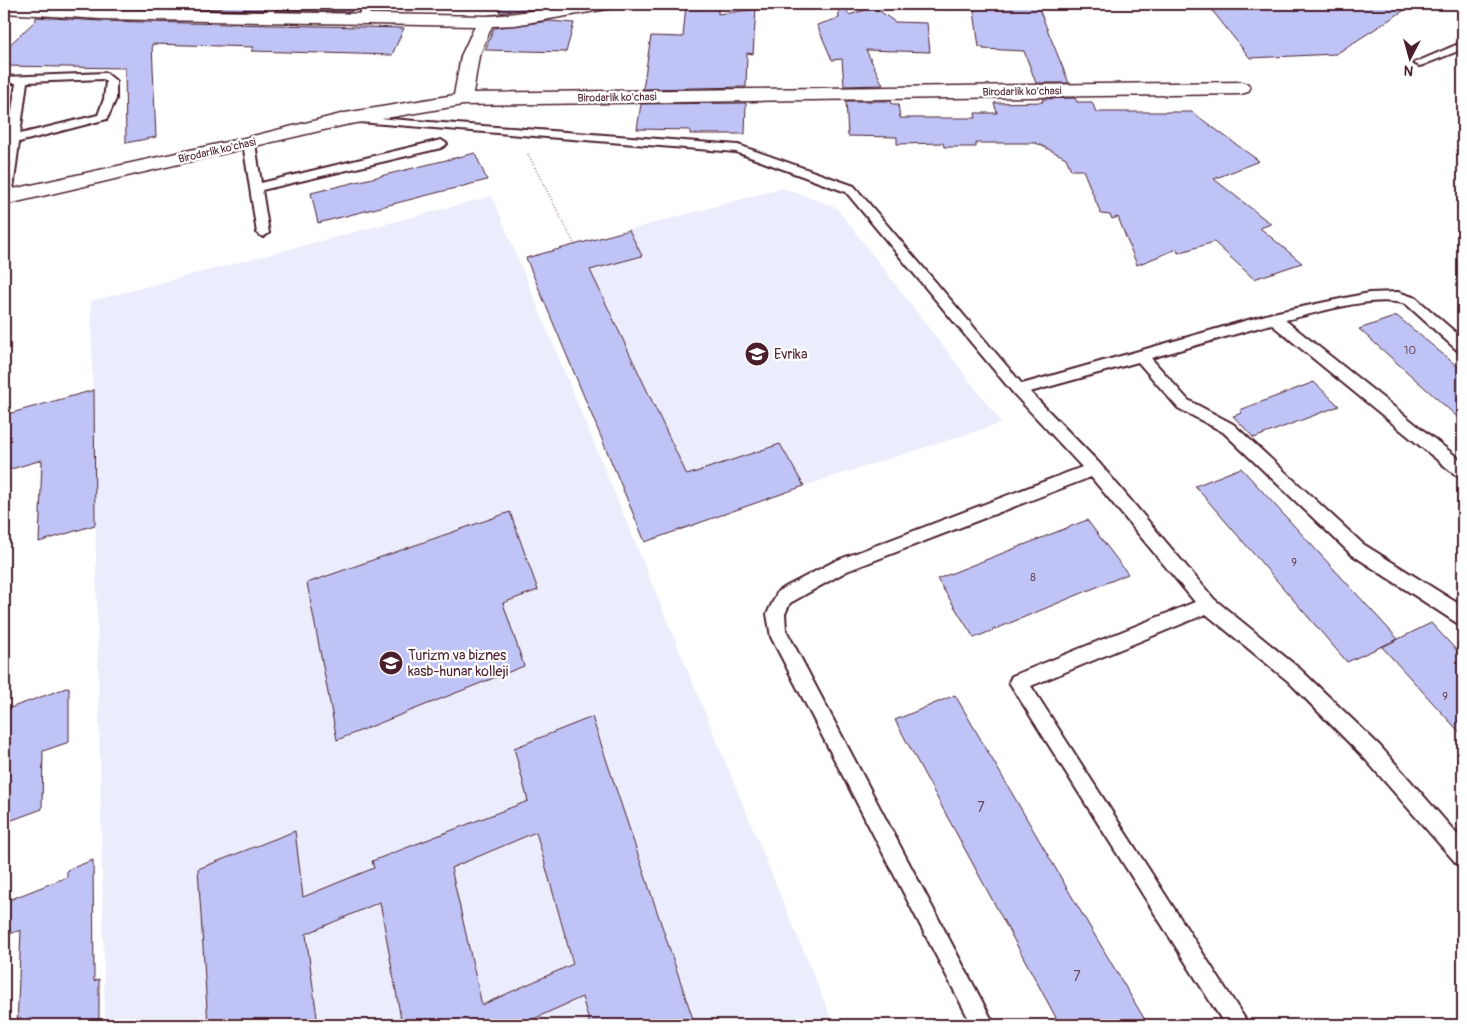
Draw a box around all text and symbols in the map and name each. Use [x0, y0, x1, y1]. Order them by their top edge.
north arrow [1384, 32, 1434, 82]
text: N [1403, 61, 1414, 79]
street label: Birodarlik ko'chasi [982, 84, 1062, 99]
street label: Birodarlik ko'chasi [577, 90, 657, 105]
street label: Birodarlik ko'chasi [177, 135, 257, 166]
school or university icon: Evrika [744, 341, 770, 367]
house number: 10 [1404, 344, 1416, 357]
place label: Evrika [774, 346, 807, 363]
house number: 9 [1291, 556, 1297, 569]
house number: 8 [1030, 571, 1036, 584]
place label: Turizm va biznes kasb-hunar kolleji [408, 647, 509, 680]
school or university icon: Turizm va biznes kasb-hunar kolleji [378, 650, 404, 676]
house number: 9 [1442, 690, 1448, 703]
house number: 7 [977, 799, 985, 816]
house number: 7 [1073, 968, 1081, 985]

